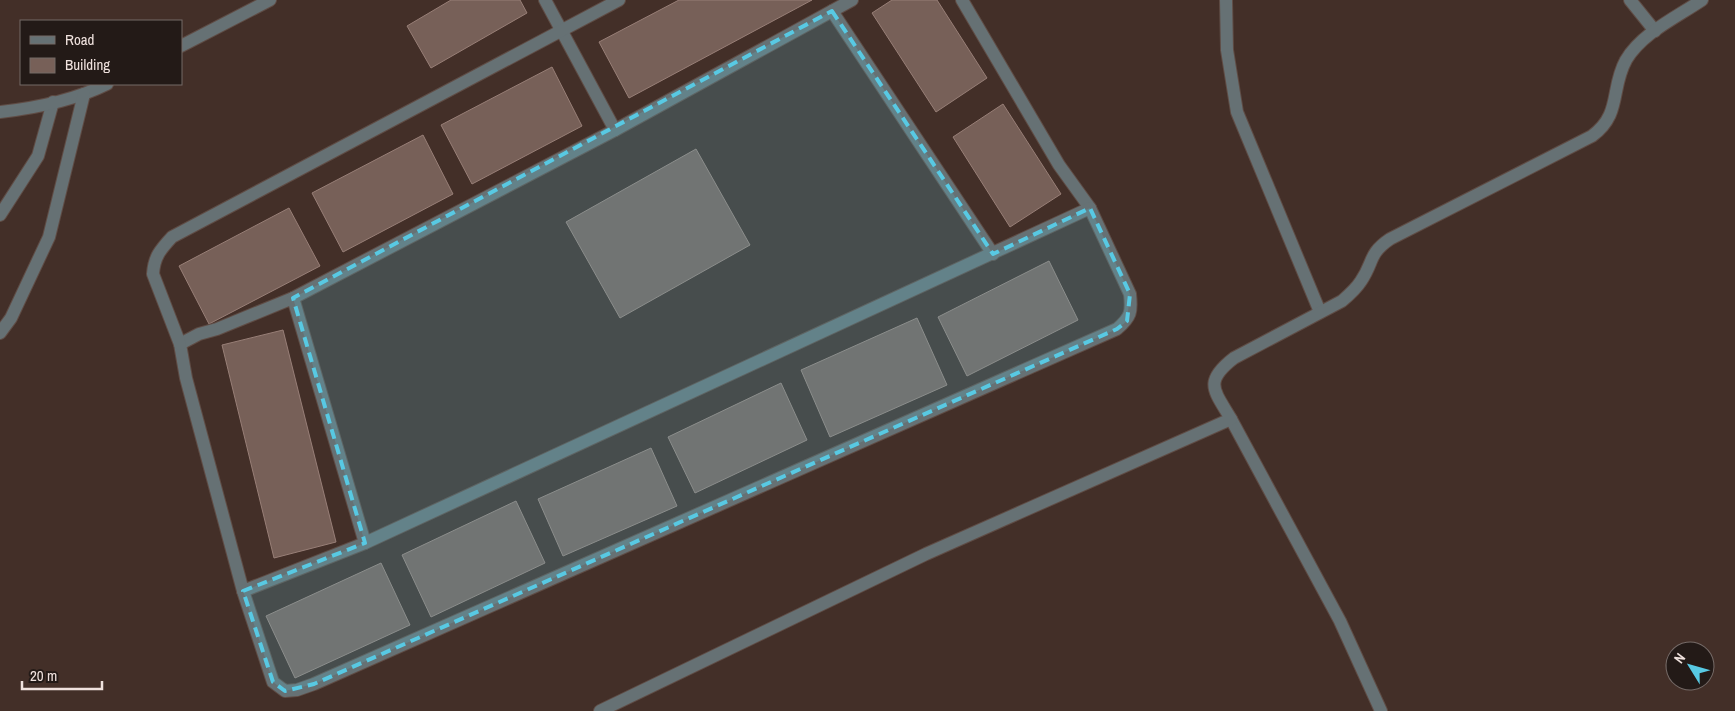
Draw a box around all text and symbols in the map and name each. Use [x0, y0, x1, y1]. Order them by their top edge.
legend [20, 20, 182, 85]
text: Road [65, 29, 94, 50]
text: Building [65, 54, 110, 75]
north arrow [1665, 641, 1715, 691]
text: N [1670, 649, 1689, 667]
scale bar [22, 658, 102, 690]
text: 20 m [30, 665, 57, 686]

